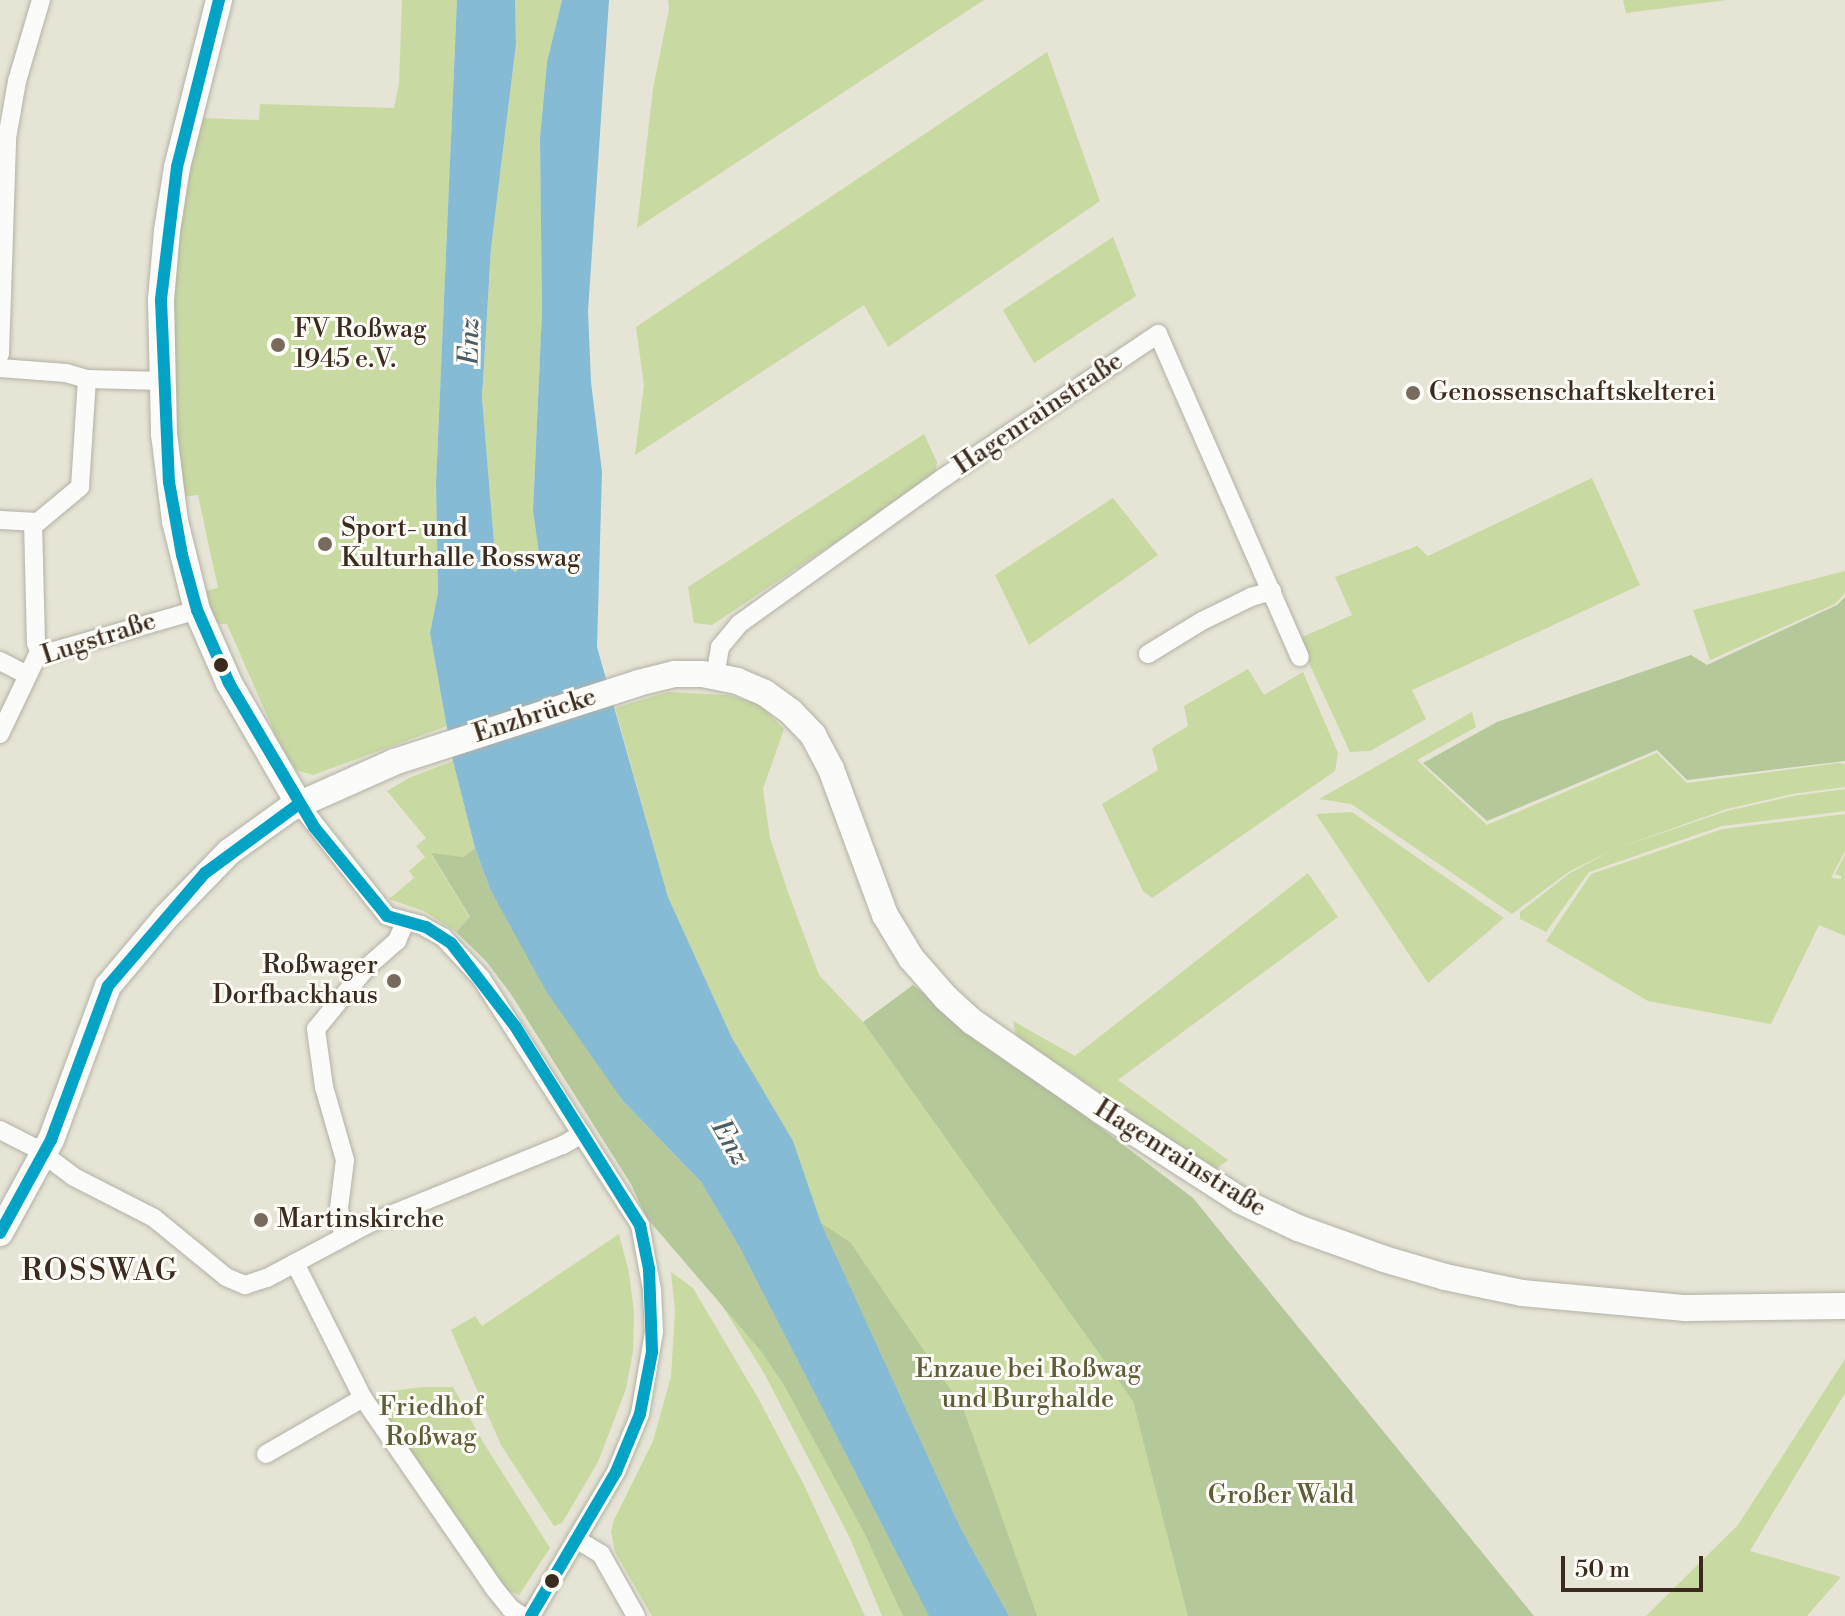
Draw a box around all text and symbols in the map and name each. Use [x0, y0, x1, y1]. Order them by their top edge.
place label: FV Roßwag 1945 e.V. [294, 314, 427, 376]
water label: Enz [453, 317, 487, 365]
marker: FV Roßwag 1945 e.V. [269, 336, 287, 354]
street label: Hagenrainstraße [949, 346, 1129, 482]
place label: Genossenschaftskelterei [1429, 377, 1716, 409]
marker: Genossenschaftskelterei [1404, 384, 1422, 402]
place label: Sport- und Kulturhalle Rosswag [341, 513, 581, 574]
marker: Sport- und Kulturhalle Rosswag [316, 535, 334, 553]
street label: Lugstraße [38, 606, 160, 672]
unlabelled marker [213, 657, 229, 673]
street label: Enzbrücke [470, 682, 600, 750]
place label: Roßwager Dorfbackhaus [212, 950, 378, 1012]
marker: Roßwager Dorfbackhaus [385, 972, 403, 990]
street label: Hagenrainstraße [1088, 1094, 1272, 1224]
water label: Enz [704, 1114, 756, 1172]
place label: Martinskirche [277, 1204, 444, 1236]
marker: Martinskirche [252, 1211, 270, 1229]
district label: ROSSWAG [21, 1253, 179, 1289]
park label: Enzaue bei Roßwag und Burghalde [915, 1354, 1141, 1416]
park label: Friedhof Roßwag [379, 1392, 483, 1454]
park label: Großer Wald [1208, 1480, 1354, 1512]
scale bar [1565, 1540, 1707, 1590]
text: 50 m [1575, 1555, 1630, 1585]
unlabelled marker [544, 1573, 560, 1589]

